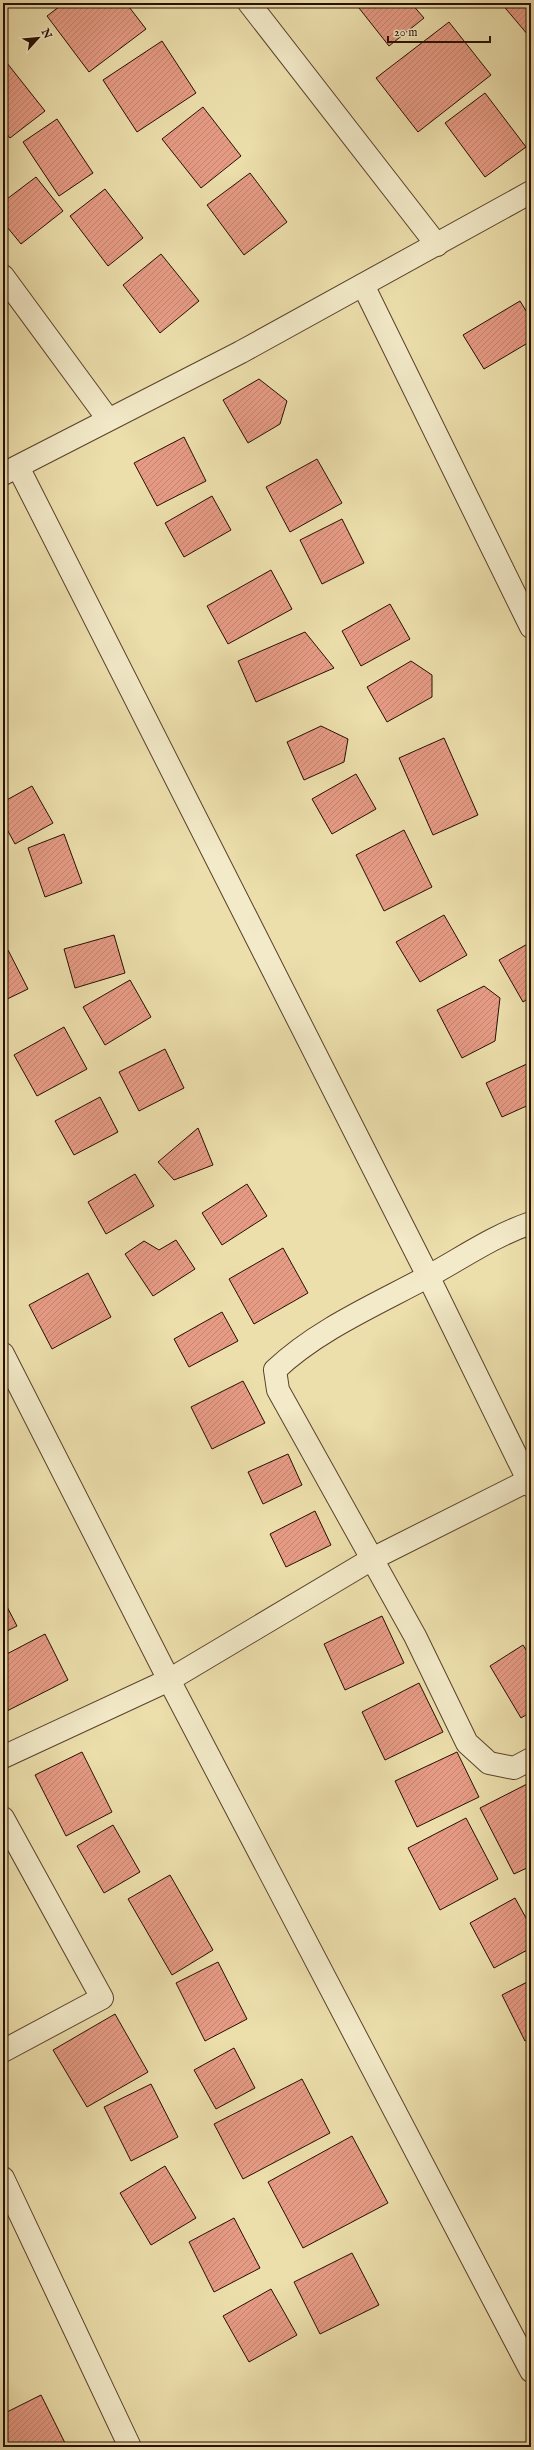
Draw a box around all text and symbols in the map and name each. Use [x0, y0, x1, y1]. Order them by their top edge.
north arrow [18, 18, 58, 58]
scale bar [388, 18, 490, 44]
text: 20 m [394, 25, 417, 40]
text: N [37, 26, 55, 42]

